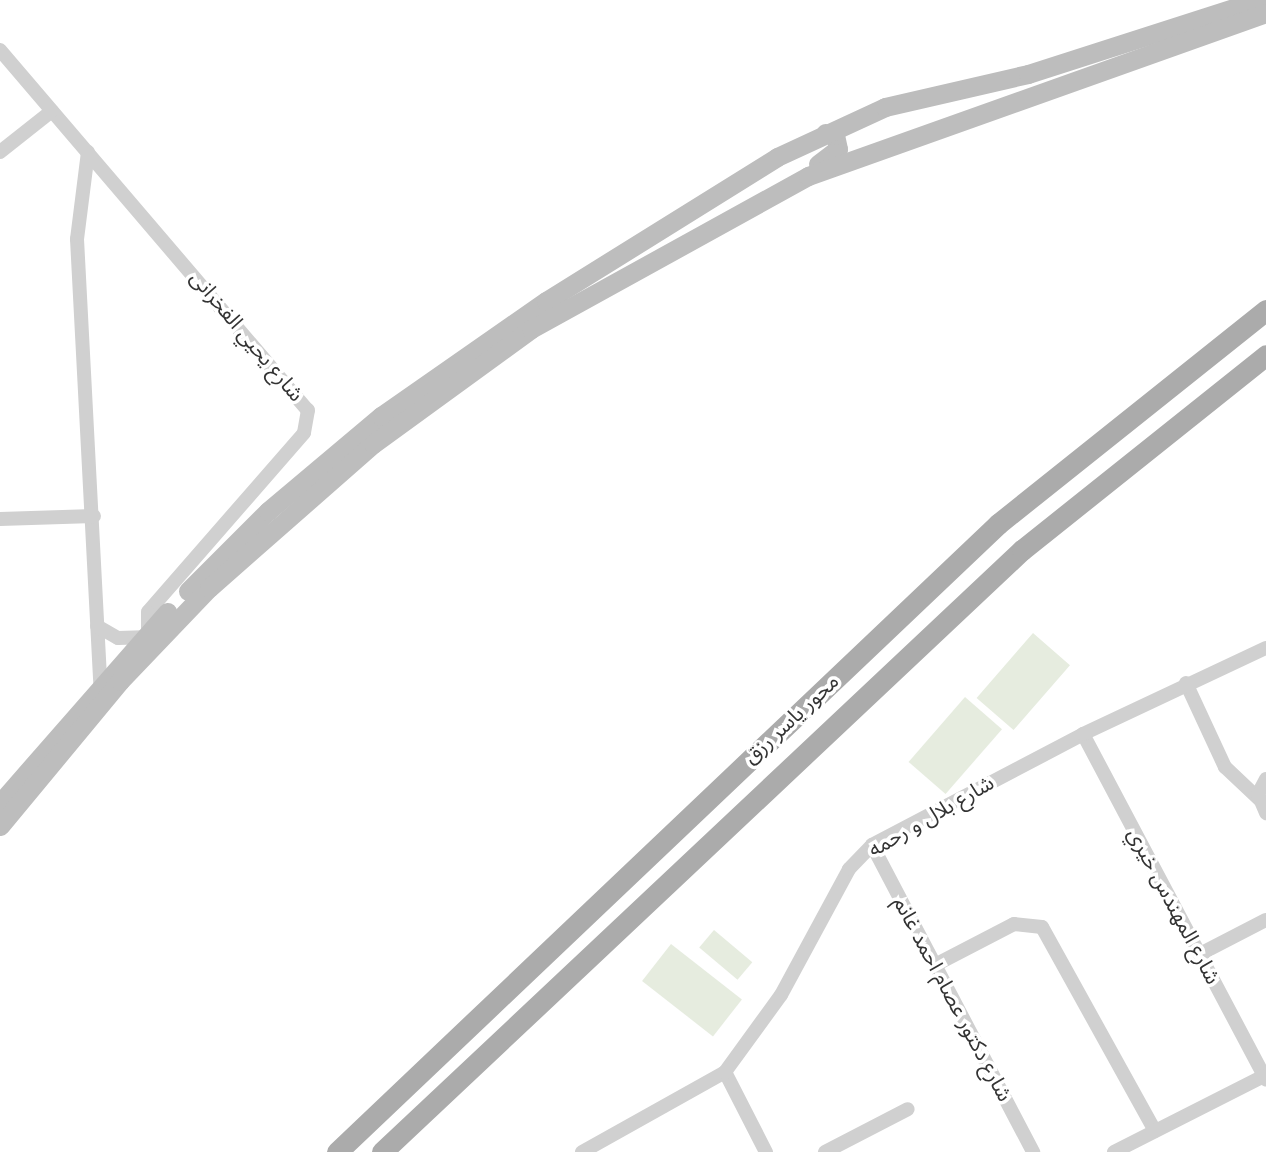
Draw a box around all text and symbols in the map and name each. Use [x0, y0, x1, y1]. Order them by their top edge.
street label: شارع يحيي الفخرانى [185, 266, 309, 406]
street label: محور ياسر رزق [738, 669, 844, 769]
street label: شارع بلال و رحمه [864, 770, 998, 862]
street label: شارع المهندس خيري [1122, 824, 1226, 988]
street label: شارع دكتور عصام احمد غانم [888, 892, 1018, 1106]

